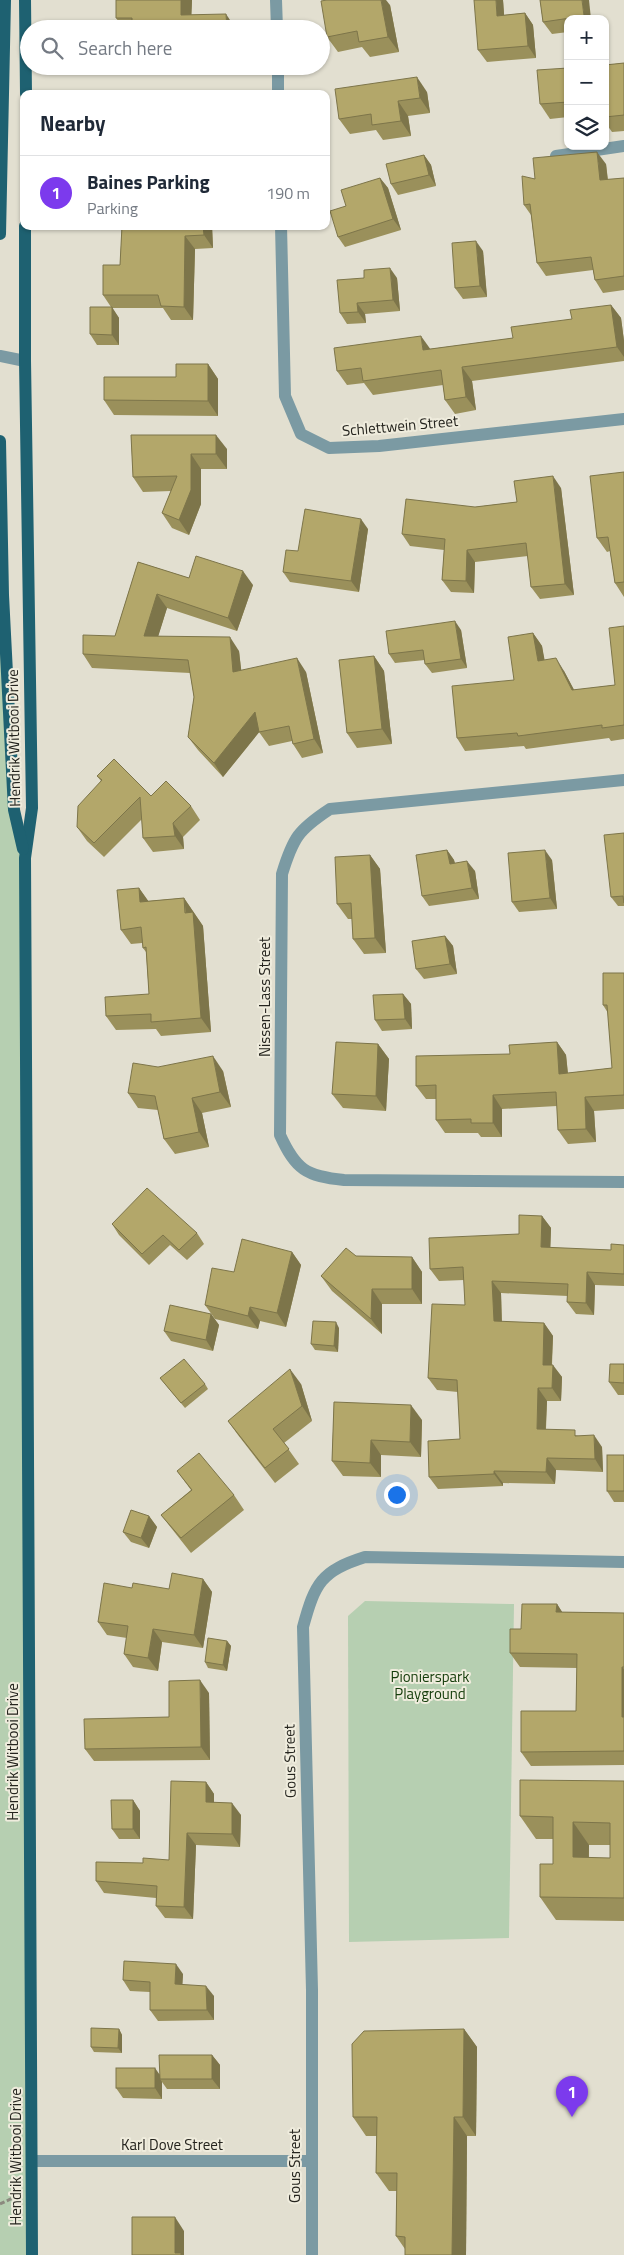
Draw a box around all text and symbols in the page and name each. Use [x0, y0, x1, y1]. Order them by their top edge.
map controls [564, 15, 609, 150]
button: + [564, 15, 609, 60]
search box [20, 20, 330, 75]
text: Search here [78, 33, 172, 62]
icon: search [38, 34, 66, 62]
button: − [564, 60, 609, 105]
button: layers [564, 105, 609, 150]
text: Nearby [40, 107, 105, 139]
text: Baines Parking [87, 167, 210, 196]
text: 1 [52, 181, 60, 205]
text: 190 m [266, 181, 310, 205]
text: Parking [87, 196, 138, 220]
street label: Schlettwein Street [341, 409, 460, 442]
street label: Hendrik Witbooi Drive [1, 669, 26, 807]
street label: Nissen-Lass Street [253, 936, 276, 1057]
your location [384, 1482, 410, 1508]
park label: Pionierspark Playground [391, 1665, 469, 1705]
street label: Hendrik Witbooi Drive [1, 1683, 24, 1821]
street label: Gous Street [277, 1723, 302, 1798]
pin: 1 [556, 2076, 588, 2117]
street label: Hendrik Witbooi Drive [4, 2088, 27, 2226]
street label: Gous Street [283, 2128, 306, 2203]
street label: Karl Dove Street [121, 2133, 224, 2156]

